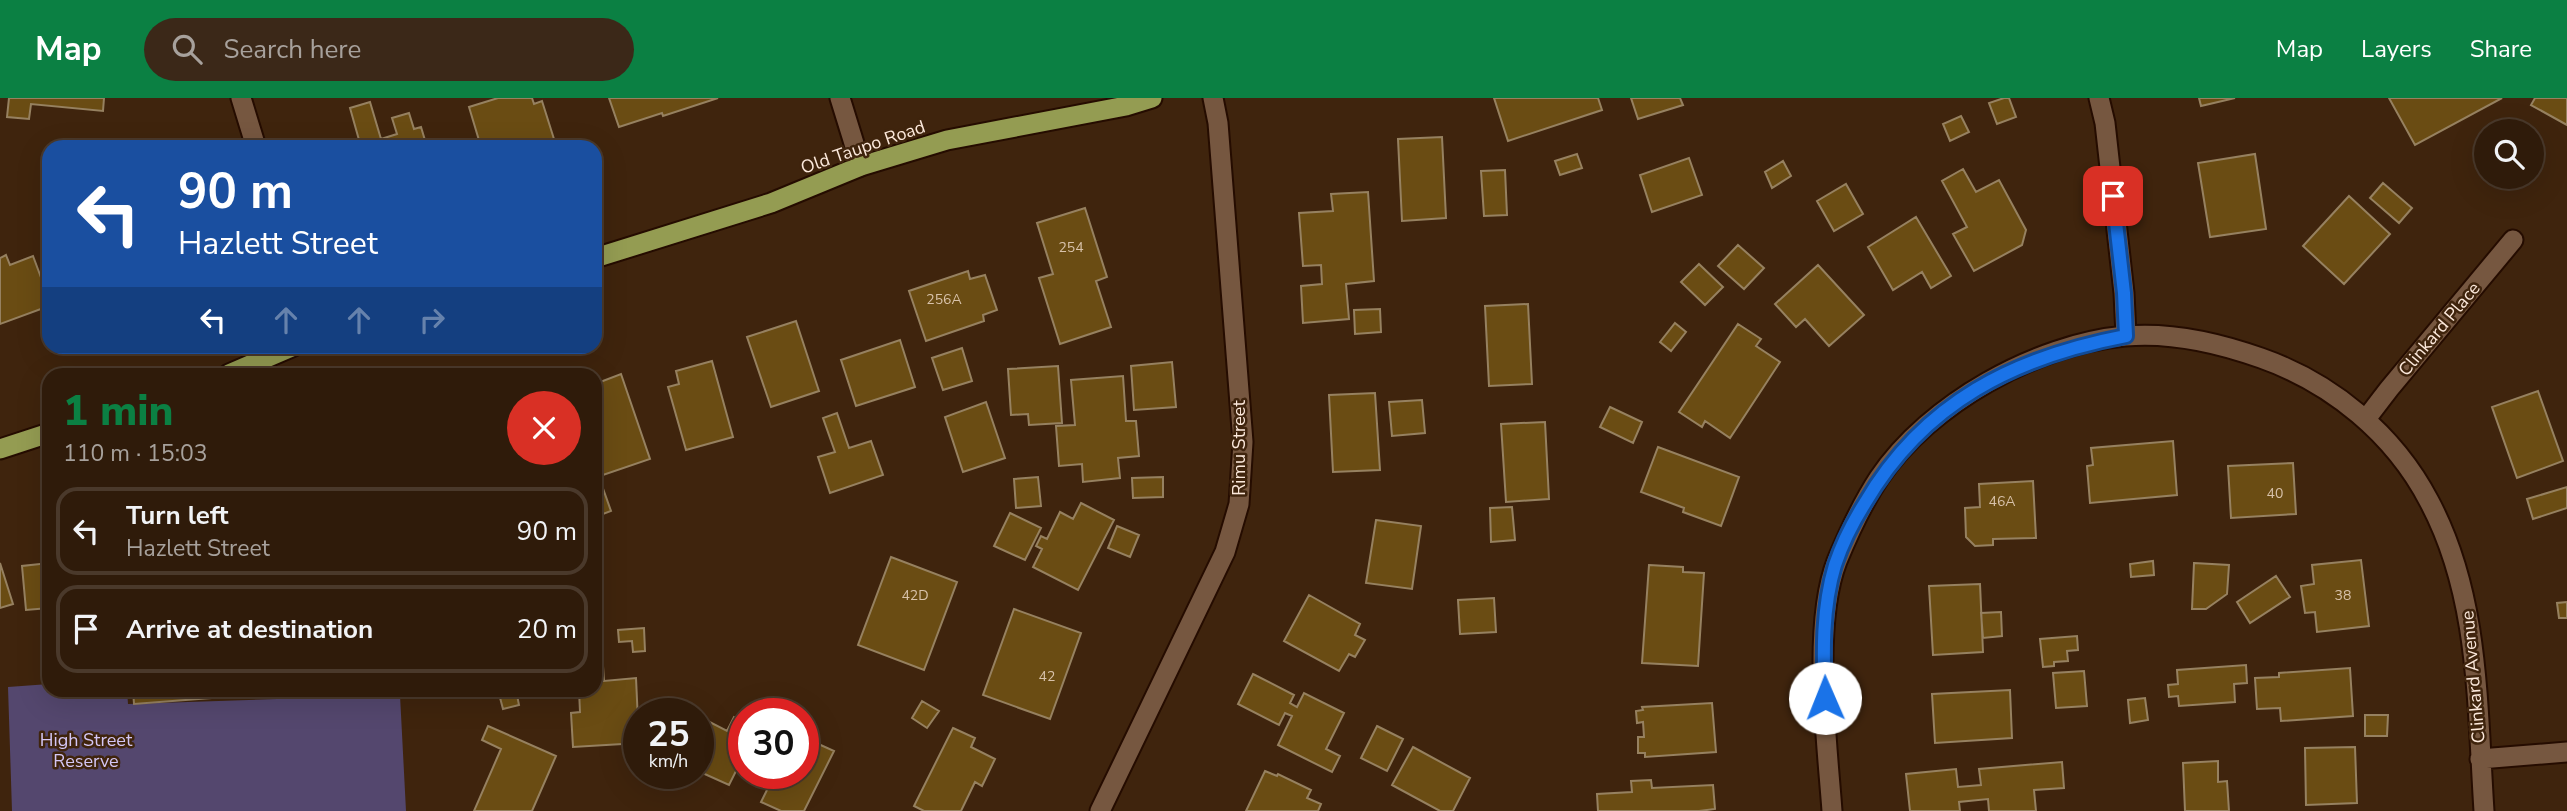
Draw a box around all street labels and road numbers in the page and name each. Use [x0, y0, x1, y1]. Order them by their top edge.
street label: Old Taupo Road [798, 114, 928, 180]
street label: Clinkard Place [2393, 277, 2485, 381]
street label: Rimu Street [1227, 400, 1251, 496]
street label: Clinkard Avenue [2455, 610, 2491, 744]

